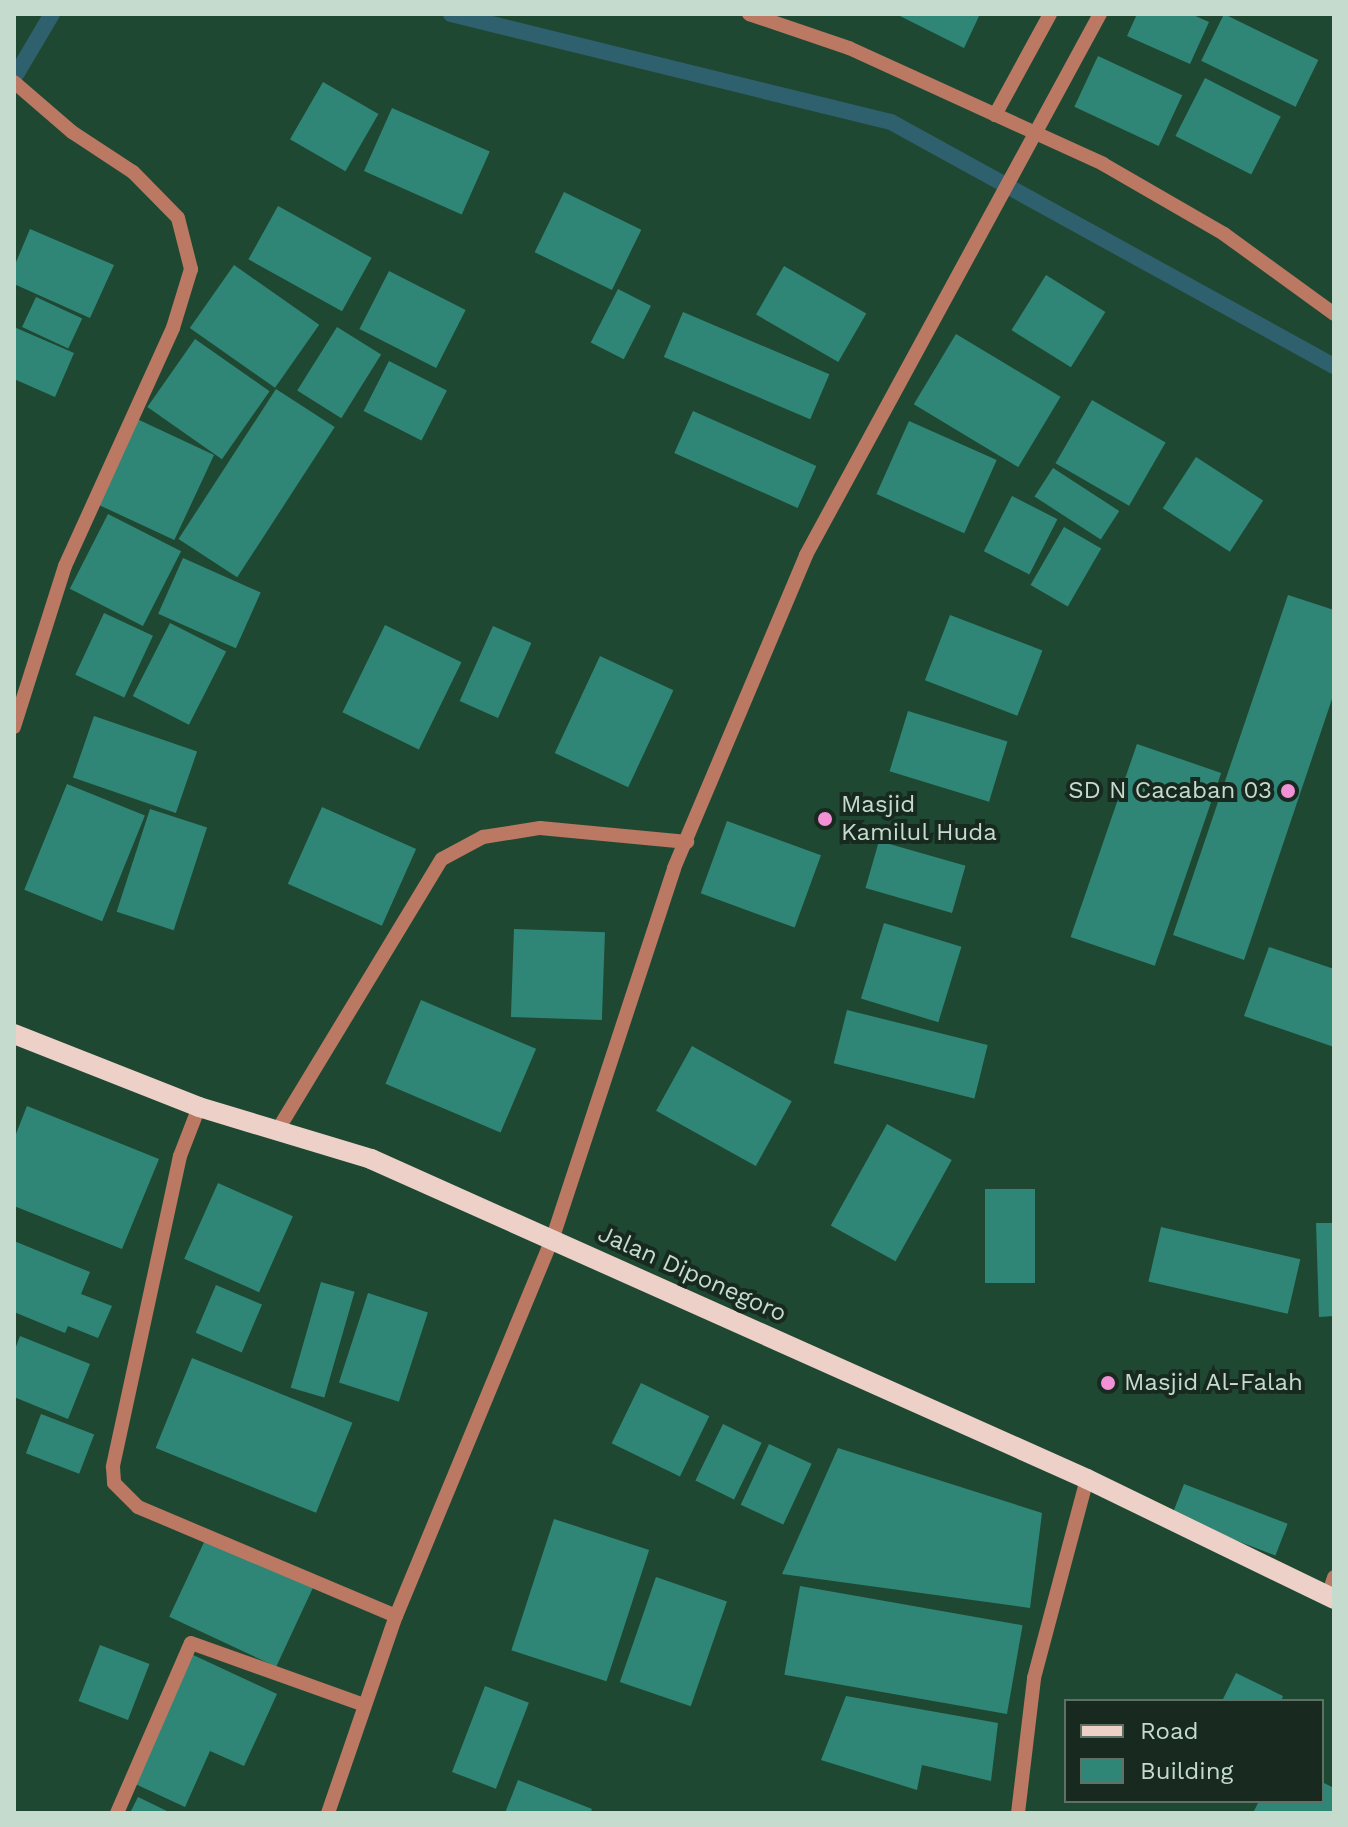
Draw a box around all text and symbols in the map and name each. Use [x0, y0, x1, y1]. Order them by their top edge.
place label: SD N Cacaban 03 [1068, 777, 1272, 805]
marker: SD N Cacaban 03 [1279, 782, 1297, 800]
place label: Masjid Kamilul Huda [841, 791, 998, 847]
marker: Masjid Kamilul Huda [816, 810, 834, 828]
street label: Jalan Diponegoro [593, 1219, 791, 1329]
place label: Masjid Al-Falah [1124, 1369, 1304, 1397]
marker: Masjid Al-Falah [1099, 1374, 1117, 1392]
legend [1064, 1699, 1324, 1803]
text: Road [1140, 1717, 1199, 1745]
text: Building [1140, 1757, 1233, 1785]

